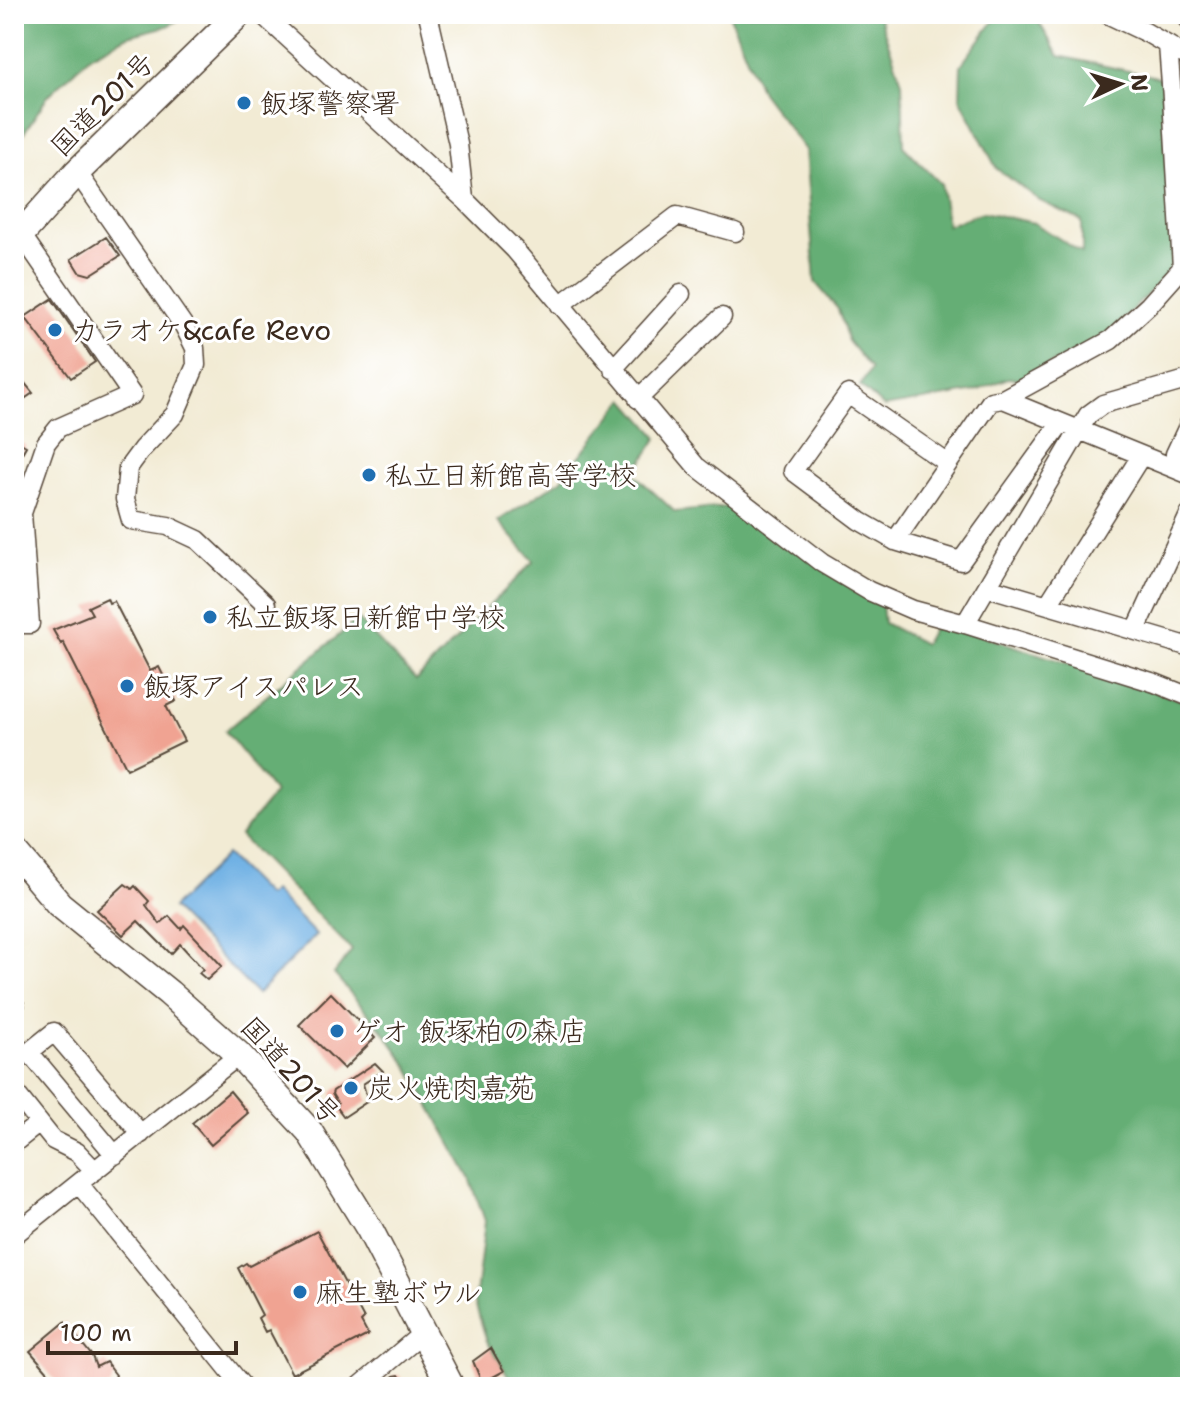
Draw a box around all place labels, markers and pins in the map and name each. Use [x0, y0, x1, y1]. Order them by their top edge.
place label: 飯塚警察署 [260, 84, 400, 122]
marker: 飯塚警察署 [235, 94, 253, 112]
place label: カラオケ&cafe Revo [71, 311, 331, 349]
marker: カラオケ&cafe Revo [46, 321, 64, 339]
place label: 私立日新館高等学校 [385, 456, 637, 494]
marker: 私立日新館高等学校 [360, 466, 378, 484]
place label: 私立飯塚日新館中学校 [226, 598, 506, 636]
marker: 私立飯塚日新館中学校 [201, 608, 219, 626]
place label: 飯塚アイスパレス [143, 667, 364, 705]
marker: 飯塚アイスパレス [118, 677, 136, 695]
place label: ゲオ 飯塚柏の森店 [353, 1012, 587, 1050]
marker: ゲオ 飯塚柏の森店 [328, 1022, 346, 1040]
place label: 炭火焼肉嘉苑 [367, 1069, 535, 1107]
marker: 炭火焼肉嘉苑 [342, 1079, 360, 1097]
place label: 麻生塾ボウル [316, 1273, 482, 1311]
marker: 麻生塾ボウル [291, 1283, 309, 1301]

